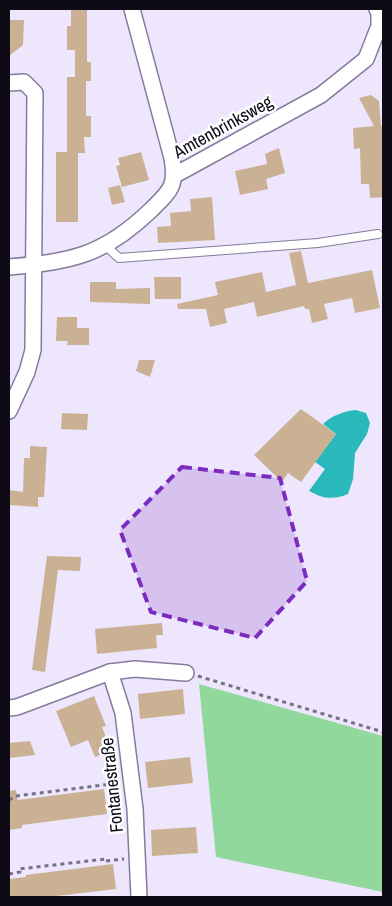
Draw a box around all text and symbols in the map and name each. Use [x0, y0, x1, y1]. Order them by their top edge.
street label: Amtenbrinksweg [168, 89, 278, 165]
street label: Fontanestraße [94, 736, 129, 834]

